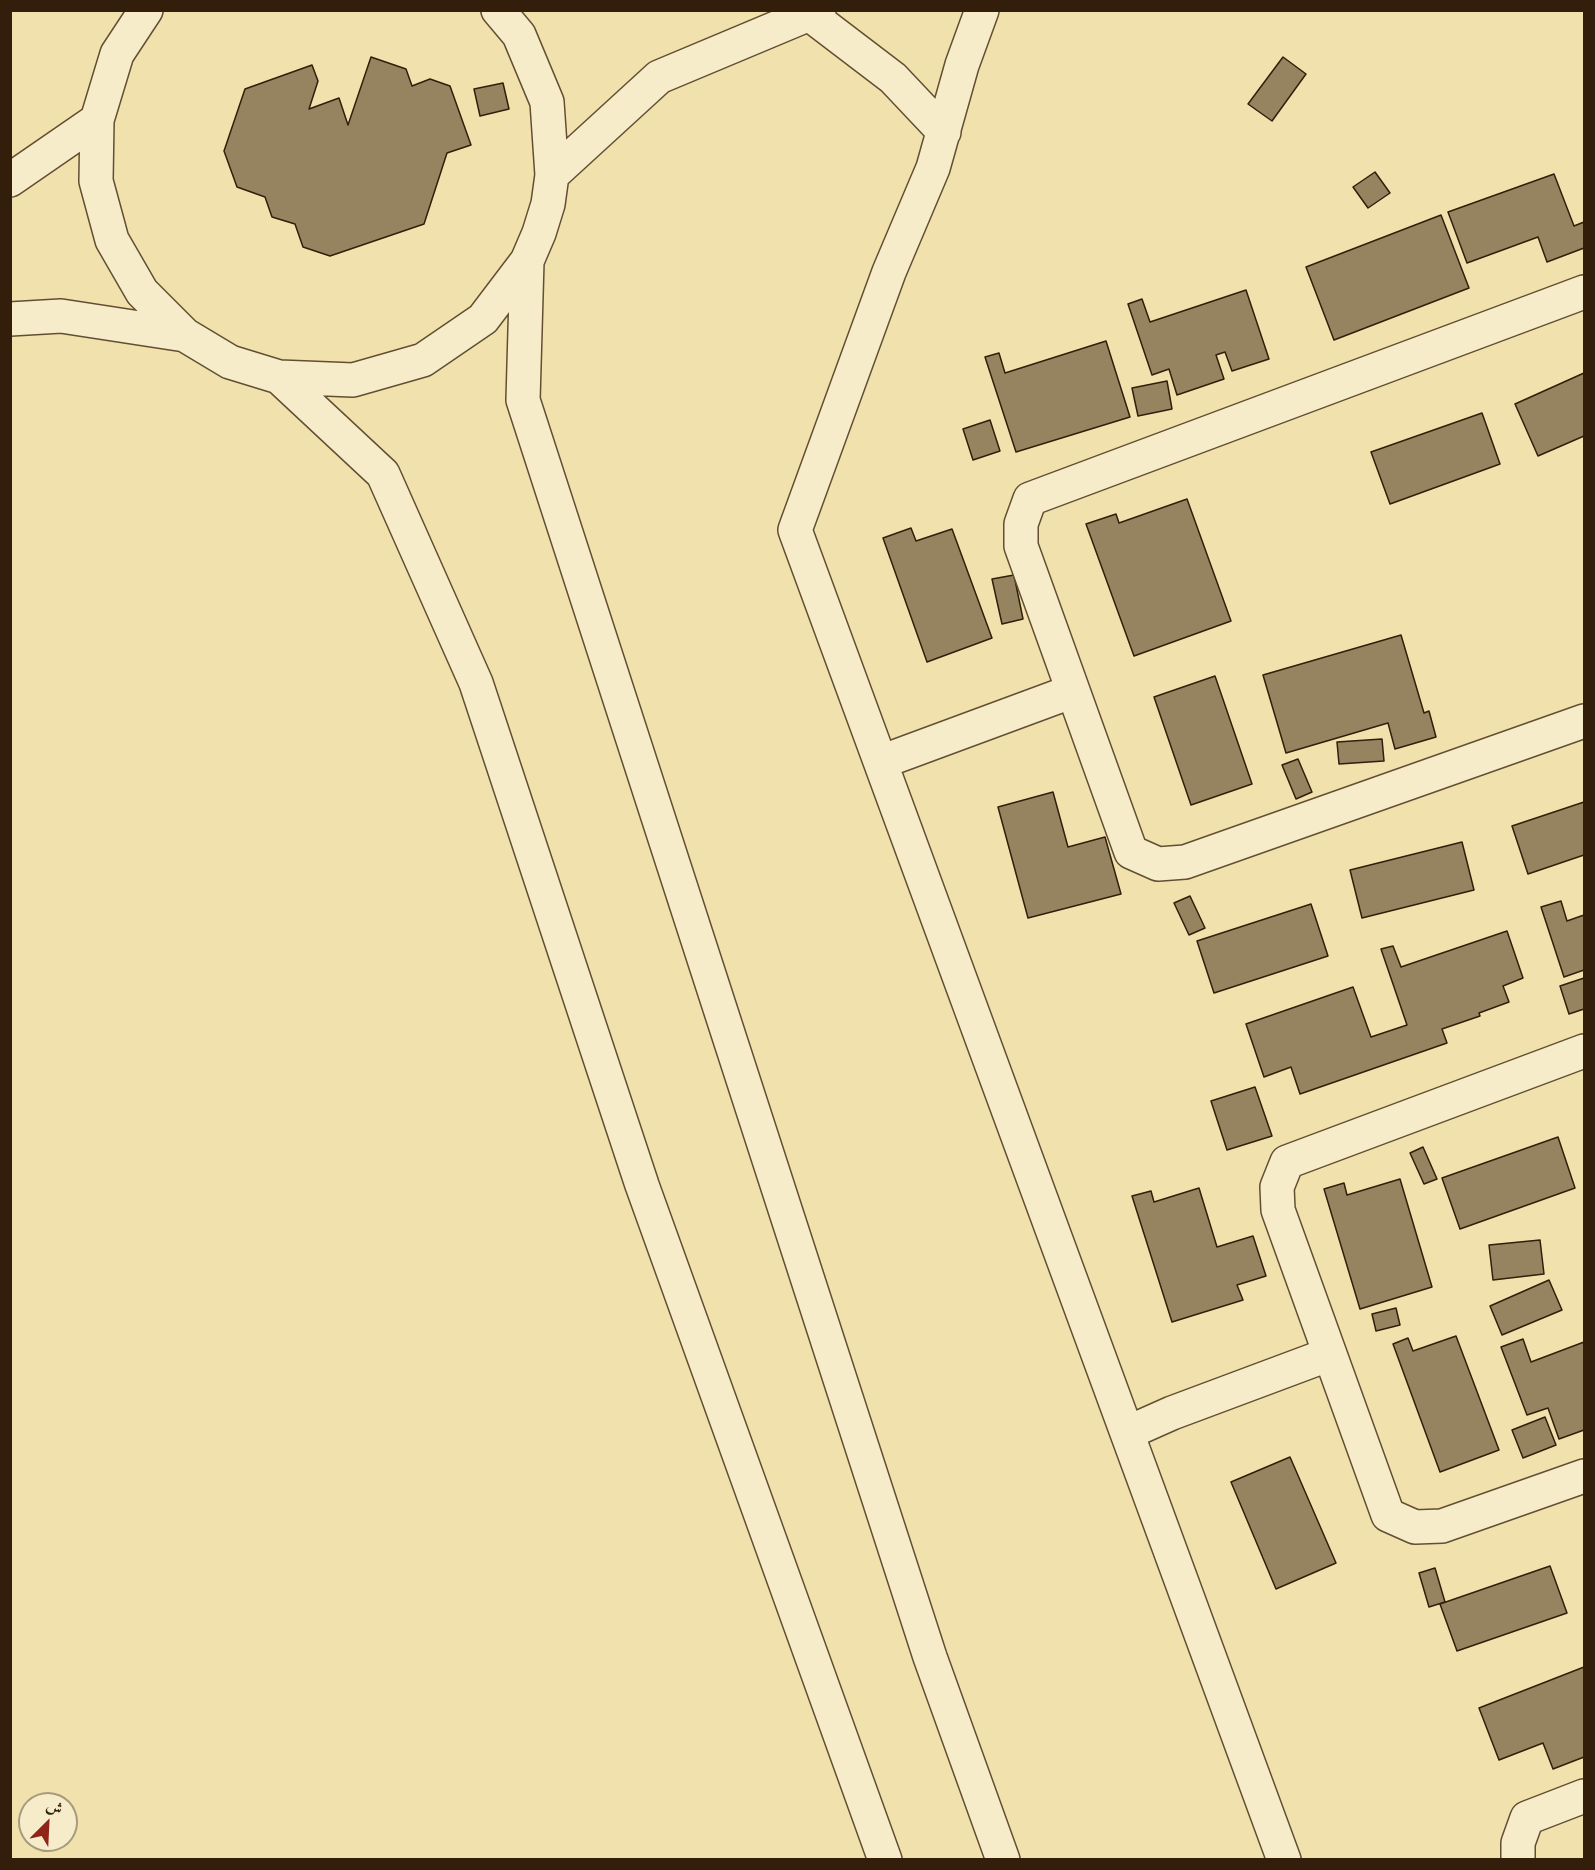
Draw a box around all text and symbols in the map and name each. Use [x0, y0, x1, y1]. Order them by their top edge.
north arrow [18, 1792, 78, 1852]
text: ش [43, 1795, 66, 1820]

